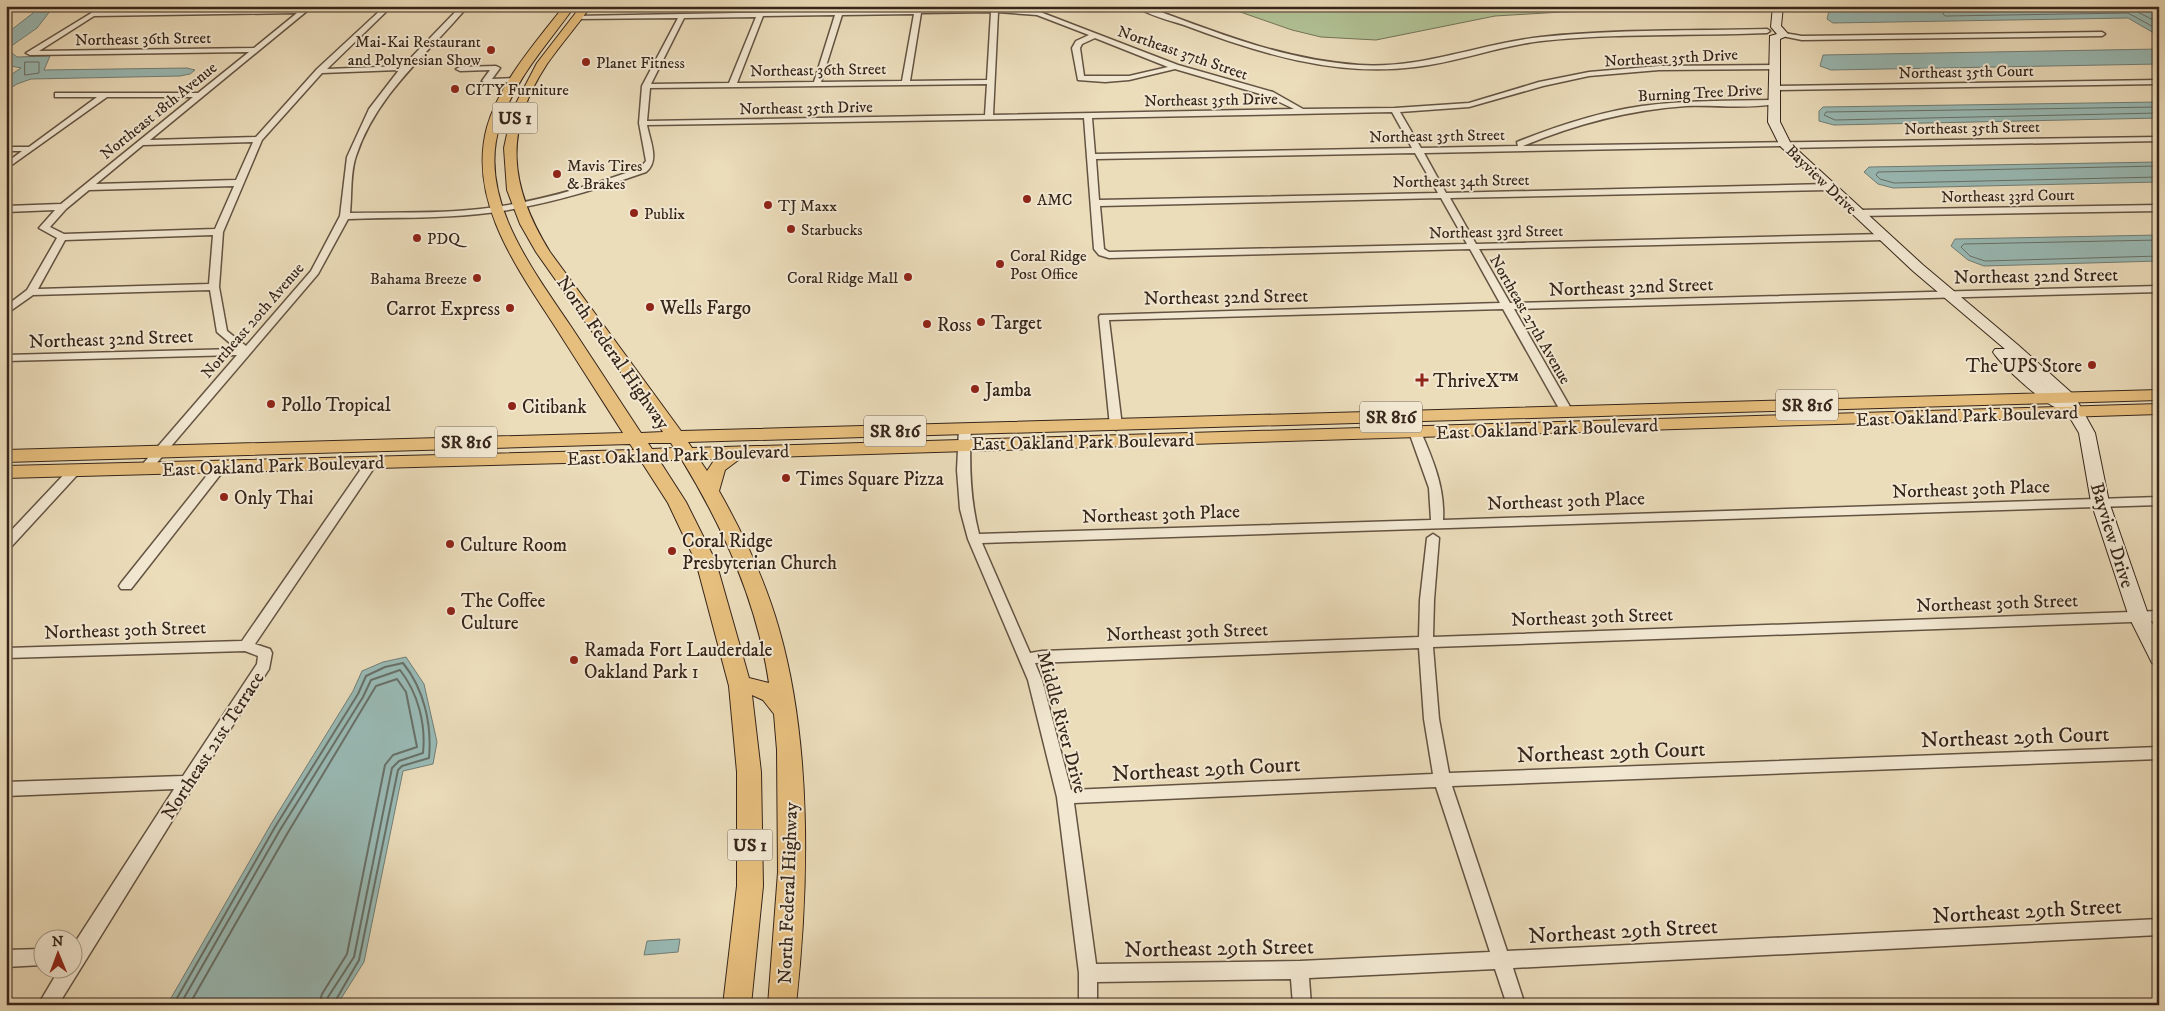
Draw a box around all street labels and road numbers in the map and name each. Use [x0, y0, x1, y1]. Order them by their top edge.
street label: Northeast 37th Street [1115, 21, 1250, 85]
street label: Northeast 36th Street [75, 28, 211, 50]
street label: Northeast 35th Drive [1604, 44, 1739, 71]
street label: Northeast 18th Avenue [96, 57, 221, 164]
street label: Northeast 36th Street [750, 59, 886, 81]
street label: Northeast 35th Court [1898, 61, 2034, 83]
street label: Burning Tree Drive [1637, 80, 1763, 106]
street label: Northeast 35th Drive [1144, 89, 1278, 111]
street label: Northeast 35th Drive [739, 97, 873, 119]
road number: US 1 [492, 102, 538, 134]
street label: Northeast 35th Street [1904, 117, 2040, 139]
street label: Northeast 35th Street [1369, 125, 1505, 147]
street label: Bayview Drive [1781, 141, 1861, 219]
street label: Northeast 34th Street [1392, 170, 1530, 192]
street label: Northeast 33rd Court [1941, 185, 2075, 207]
street label: Northeast 33rd Street [1429, 221, 1563, 243]
street label: Northeast 27th Avenue [1485, 251, 1576, 388]
street label: Northeast 20th Avenue [197, 258, 309, 383]
street label: Northeast 32nd Street [1954, 264, 2119, 289]
street label: North Federal Highway [551, 272, 675, 435]
street label: Northeast 32nd Street [1548, 273, 1714, 302]
street label: Northeast 32nd Street [1144, 285, 1309, 310]
street label: Northeast 32nd Street [28, 325, 194, 354]
road number: SR 816 [1776, 390, 1838, 420]
street label: East Oakland Park Boulevard [1855, 401, 2079, 432]
road number: SR 816 [1360, 402, 1422, 432]
street label: East Oakland Park Boulevard [1435, 414, 1659, 445]
road number: SR 816 [864, 416, 926, 446]
road number: SR 816 [435, 427, 497, 458]
street label: East Oakland Park Boulevard [972, 429, 1195, 456]
street label: East Oakland Park Boulevard [566, 440, 790, 471]
street label: East Oakland Park Boulevard [161, 451, 385, 482]
street label: Northeast 30th Place [1892, 475, 2051, 504]
street label: Bayview Drive [2085, 480, 2138, 591]
street label: Northeast 30th Place [1487, 487, 1646, 516]
street label: Northeast 30th Place [1082, 500, 1241, 529]
street label: Northeast 30th Street [1916, 589, 2079, 618]
street label: Northeast 30th Street [1511, 603, 1674, 632]
street label: Northeast 30th Street [44, 616, 207, 645]
street label: Northeast 30th Street [1106, 618, 1269, 647]
street label: Middle River Drive [1032, 649, 1092, 796]
street label: Northeast 21st Terrace [157, 668, 270, 824]
street label: Northeast 29th Court [1920, 721, 2110, 754]
street label: Northeast 29th Court [1516, 736, 1706, 769]
street label: Northeast 29th Court [1111, 751, 1301, 788]
street label: North Federal Highway [774, 801, 803, 984]
road number: US 1 [728, 830, 772, 860]
street label: Northeast 29th Street [1932, 893, 2122, 930]
street label: Northeast 29th Street [1528, 913, 1718, 950]
street label: Northeast 29th Street [1124, 933, 1314, 964]

